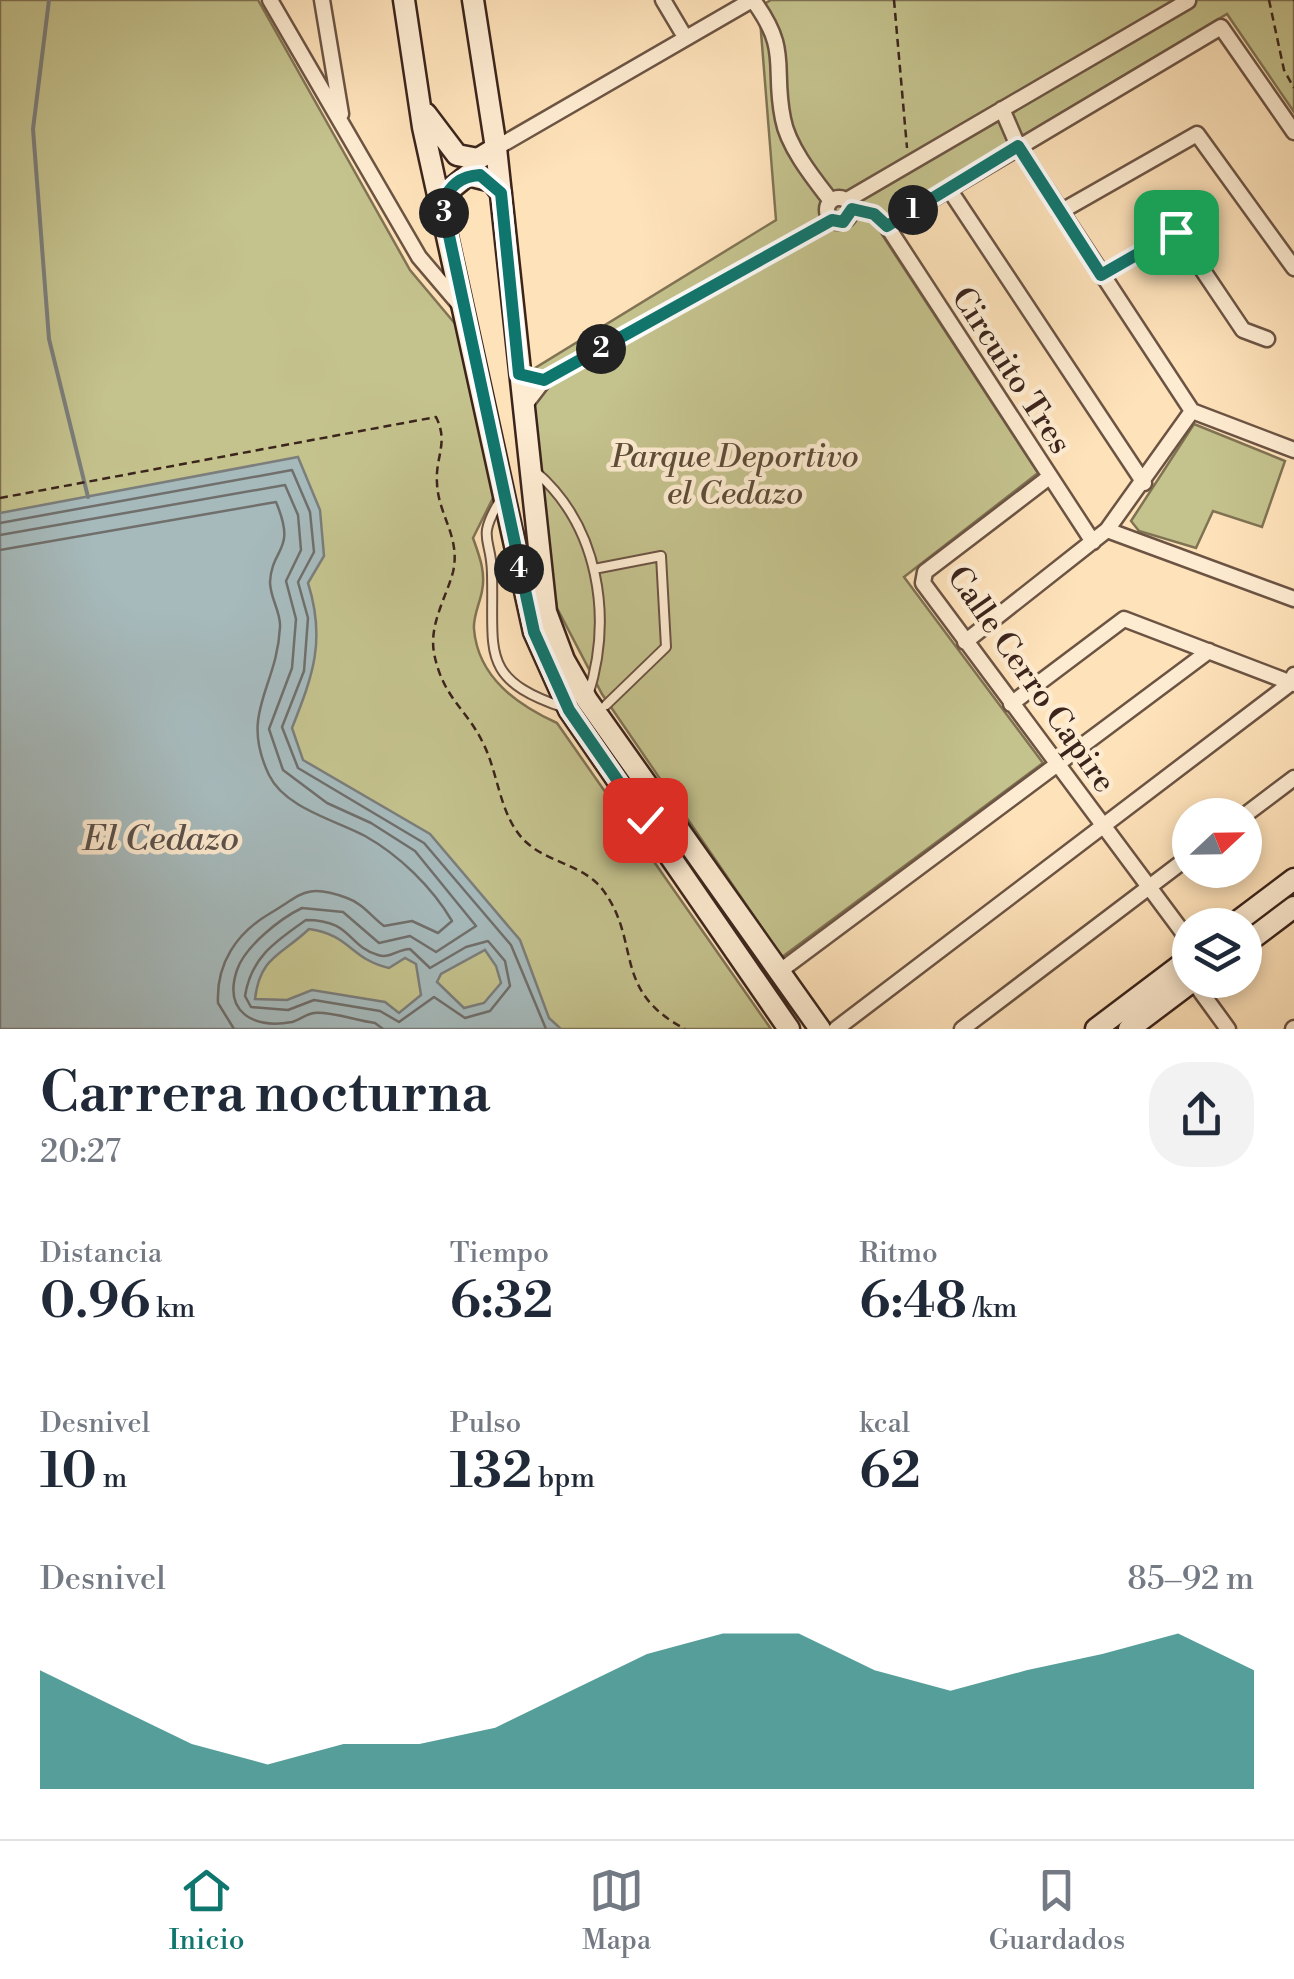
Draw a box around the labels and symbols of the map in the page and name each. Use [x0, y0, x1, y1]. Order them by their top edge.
pin: 1 [888, 185, 938, 235]
pin: 3 [419, 188, 469, 238]
pin [1134, 190, 1219, 275]
street label: Circuito Tres [942, 280, 1080, 462]
pin: 2 [576, 324, 626, 374]
park label: Parque Deportivo el Cedazo [611, 437, 858, 514]
pin: 4 [494, 544, 544, 594]
street label: Calle Cerro Capire [938, 559, 1124, 801]
pin [603, 778, 688, 863]
north arrow [1172, 798, 1262, 888]
water label: El Cedazo [81, 818, 239, 861]

